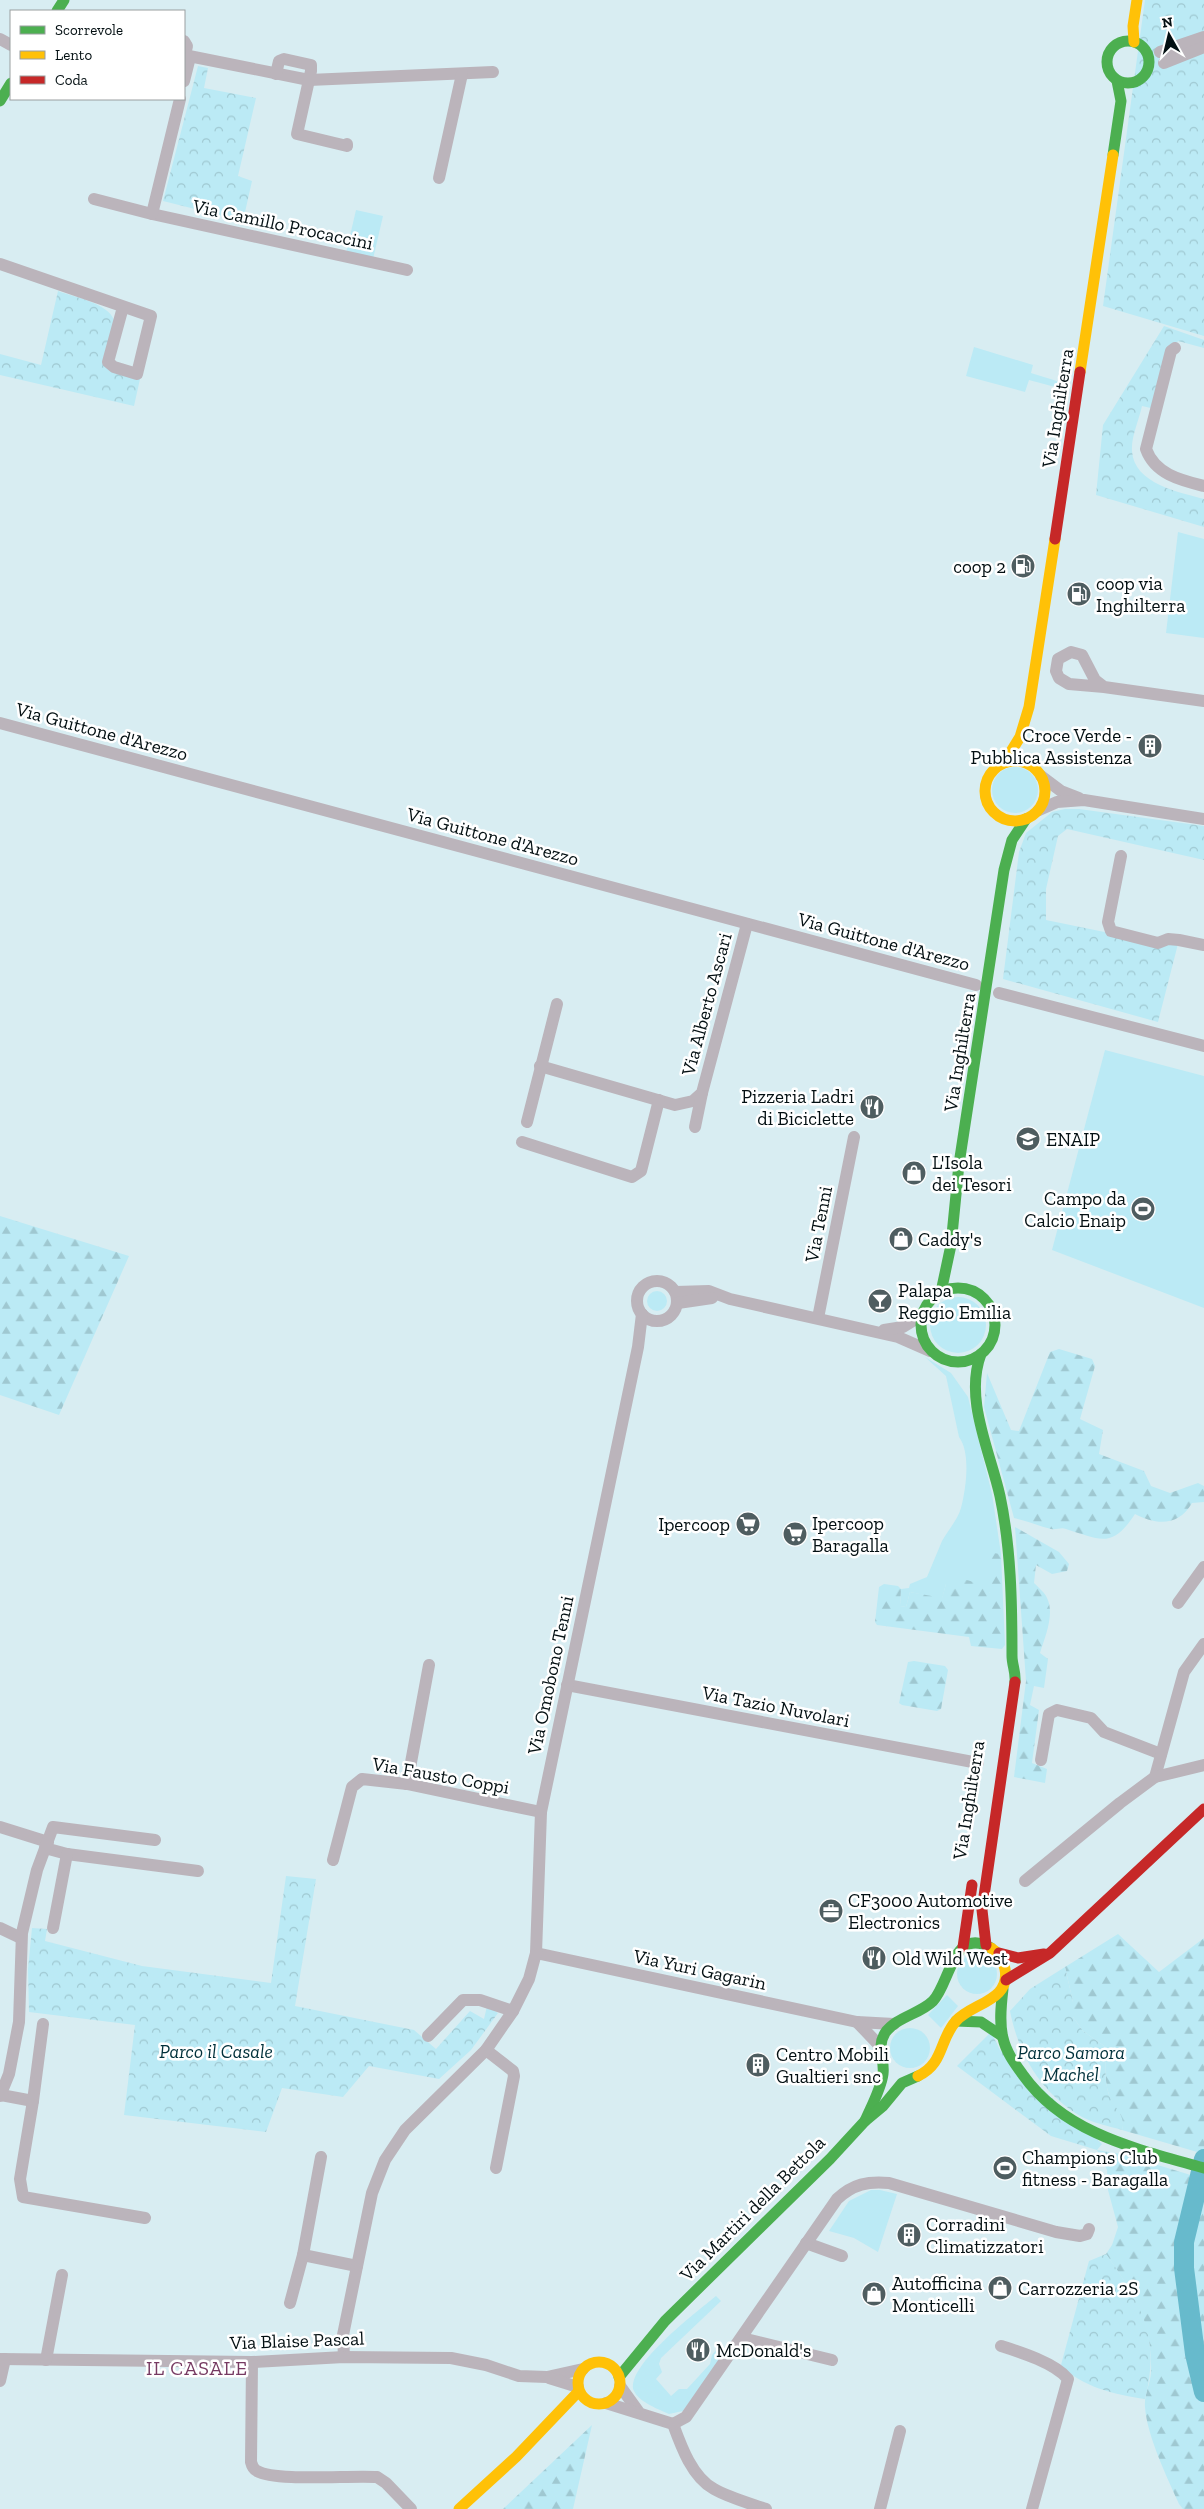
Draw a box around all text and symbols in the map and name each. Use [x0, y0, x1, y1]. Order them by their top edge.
legend [10, 10, 185, 100]
north arrow [1144, 10, 1194, 60]
text: N [1161, 13, 1174, 32]
text: Scorrevole [55, 21, 123, 39]
text: Lento [55, 46, 92, 64]
text: Coda [55, 71, 88, 89]
street label: Via Camillo Procaccini [190, 194, 375, 255]
street label: Via Inghilterra [1037, 347, 1078, 470]
fuel station icon: coop 2 [1010, 553, 1036, 579]
place label: coop 2 [953, 555, 1006, 578]
place label: coop via Inghilterra [1096, 572, 1186, 617]
fuel station icon: coop via Inghilterra [1066, 581, 1092, 607]
street label: Via Guittone d'Arezzo [12, 697, 191, 766]
place label: Croce Verde - Pubblica Assistenza [971, 724, 1132, 769]
building icon: Croce Verde - Pubblica Assistenza [1137, 733, 1163, 759]
street label: Via Guittone d'Arezzo [403, 802, 582, 871]
street label: Via Guittone d'Arezzo [794, 907, 973, 976]
street label: Via Alberto Ascari [676, 930, 737, 1079]
street label: Via Inghilterra [939, 991, 980, 1114]
place label: Pizzeria Ladri di Biciclette [741, 1085, 854, 1130]
restaurant icon: Pizzeria Ladri di Biciclette [859, 1094, 885, 1120]
school or university icon: ENAIP [1015, 1126, 1041, 1152]
place label: ENAIP [1046, 1128, 1100, 1151]
place label: L'Isola dei Tesori [932, 1151, 1012, 1196]
shop icon: L'Isola dei Tesori [901, 1160, 927, 1186]
street label: Via Tenni [800, 1184, 837, 1265]
place label: Campo da Calcio Enaip [1024, 1187, 1126, 1232]
sports icon: Campo da Calcio Enaip [1130, 1196, 1156, 1222]
shop icon: Caddy's [888, 1226, 914, 1252]
place label: Caddy's [918, 1228, 982, 1251]
place label: Palapa Reggio Emilia [898, 1279, 1011, 1324]
bar icon: Palapa Reggio Emilia [867, 1288, 893, 1314]
supermarket icon: Ipercoop [735, 1511, 761, 1537]
place label: Ipercoop Baragalla [812, 1512, 889, 1557]
place label: Ipercoop [658, 1513, 730, 1536]
supermarket icon: Ipercoop Baragalla [782, 1521, 808, 1547]
street label: Via Omobono Tenni [522, 1594, 579, 1758]
street label: Via Tazio Nuvolari [699, 1681, 852, 1732]
street label: Via Inghilterra [948, 1739, 989, 1862]
street label: Via Fausto Coppi [370, 1752, 511, 1799]
place label: CF3000 Automotive Electronics [848, 1889, 1013, 1934]
office icon: CF3000 Automotive Electronics [818, 1898, 844, 1924]
street label: Via Yuri Gagarin [630, 1944, 769, 1995]
restaurant icon: Old Wild West [861, 1945, 887, 1971]
place label: Old Wild West [892, 1947, 1008, 1970]
park label: Parco il Casale [159, 2040, 273, 2063]
park label: Parco Samora Machel [1017, 2041, 1125, 2086]
place label: Centro Mobili Gualtieri snc [776, 2043, 889, 2088]
building icon: Centro Mobili Gualtieri snc [745, 2052, 771, 2078]
street label: Via Martiri della Bettola [674, 2131, 830, 2286]
place label: Champions Club fitness - Baragalla [1022, 2146, 1168, 2191]
sports icon: Champions Club fitness - Baragalla [992, 2155, 1018, 2181]
place label: Corradini Climatizzatori [926, 2213, 1044, 2258]
building icon: Corradini Climatizzatori [896, 2222, 922, 2248]
place label: Autofficina Monticelli [892, 2272, 982, 2317]
shop icon: Carrozzeria 2S [987, 2275, 1013, 2301]
place label: Carrozzeria 2S [1018, 2277, 1138, 2300]
shop icon: Autofficina Monticelli [861, 2281, 887, 2307]
street label: Via Blaise Pascal [228, 2327, 365, 2354]
restaurant icon: McDonald's [685, 2337, 711, 2363]
place label: McDonald's [716, 2339, 811, 2362]
district label: IL CASALE [146, 2356, 248, 2380]

